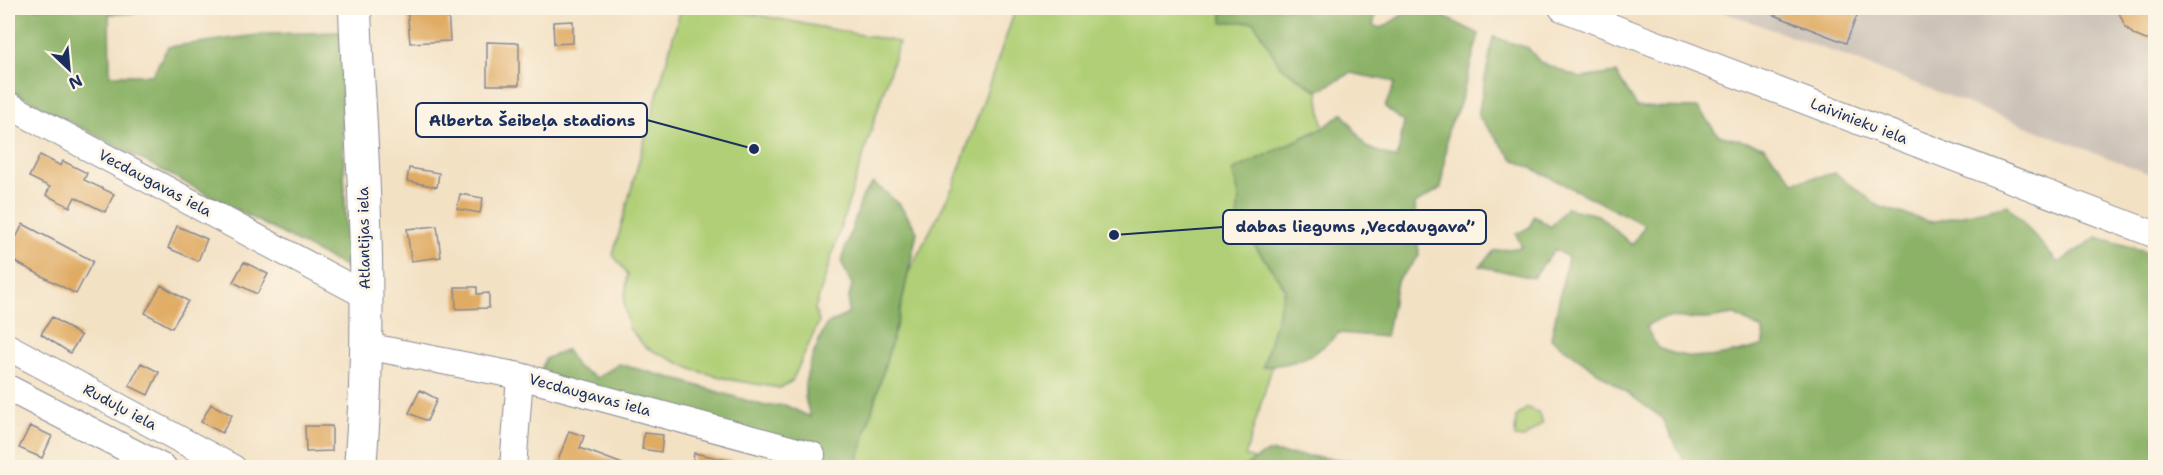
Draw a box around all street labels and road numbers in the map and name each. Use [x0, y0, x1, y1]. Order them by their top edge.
street label: Laivinieku iela [1807, 93, 1911, 149]
street label: Vecdaugavas iela [95, 145, 216, 222]
street label: Atlantijas iela [353, 186, 375, 289]
street label: Vecdaugavas iela [527, 369, 654, 421]
street label: Ruduļu iela [79, 379, 161, 436]

